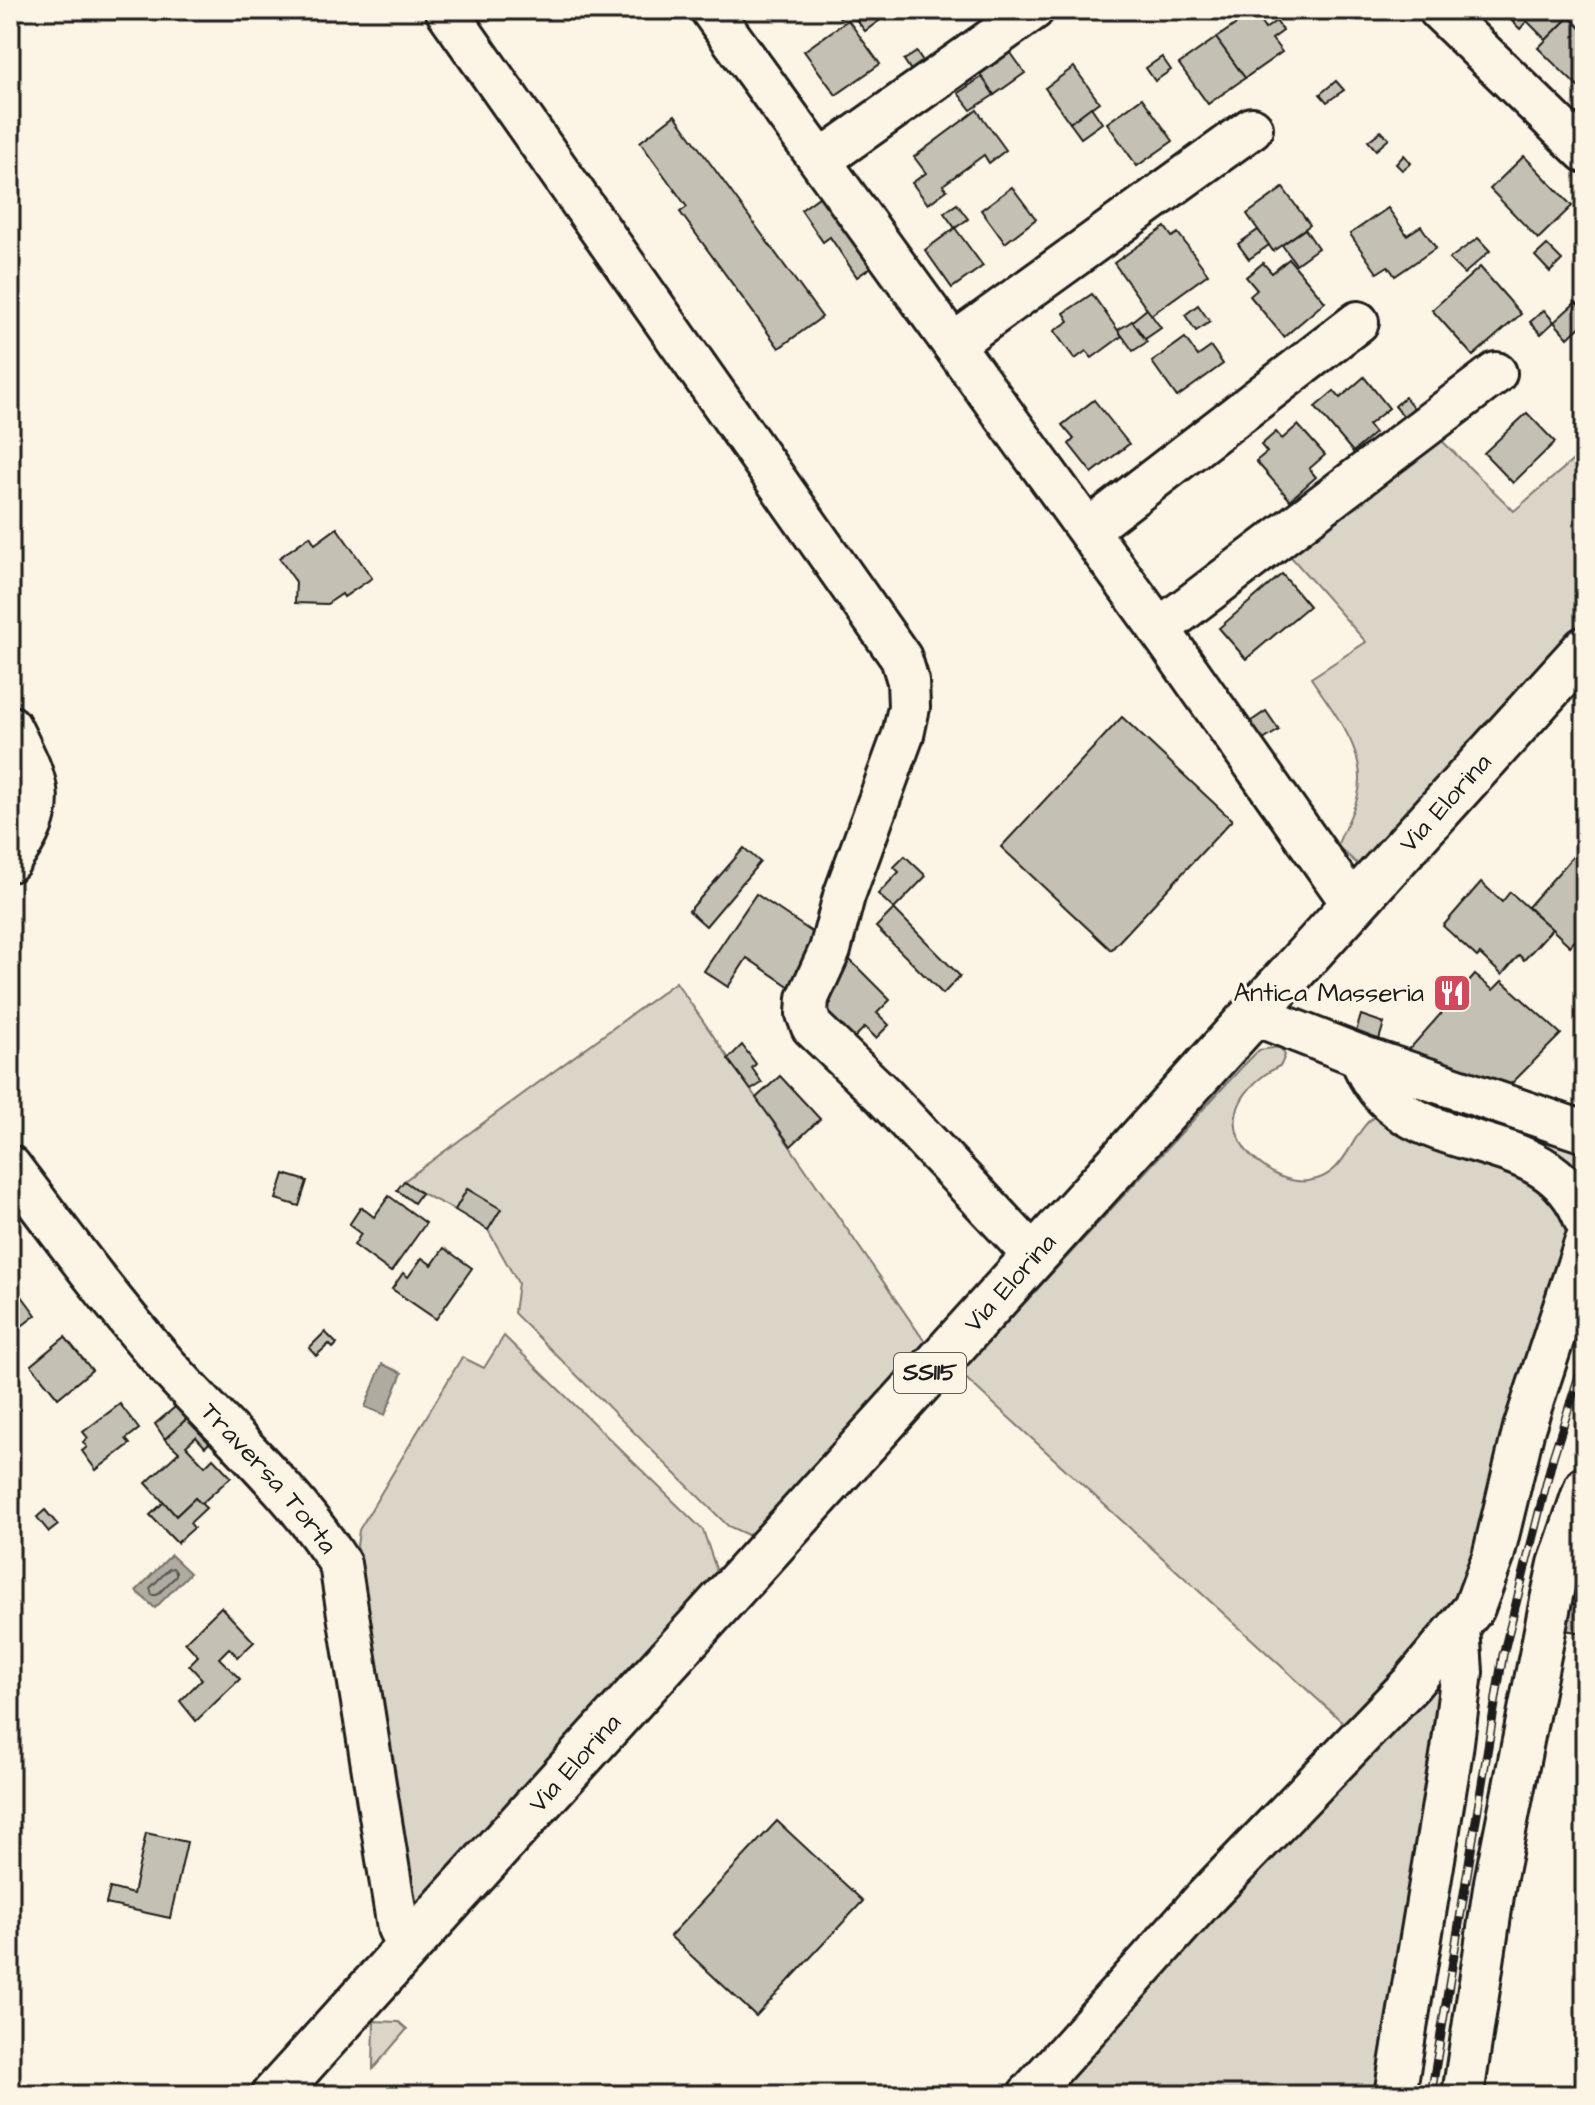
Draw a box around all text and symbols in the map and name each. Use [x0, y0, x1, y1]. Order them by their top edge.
street label: Via Elorina [1391, 745, 1500, 860]
restaurant icon: Antica Masseria [1431, 972, 1473, 1014]
place label: Antica Masseria [1233, 975, 1424, 1011]
street label: Via Elorina [956, 1226, 1065, 1341]
road number: SS115 [894, 1353, 966, 1393]
street label: Traversa Torta [192, 1394, 346, 1561]
street label: Via Elorina [520, 1706, 629, 1821]

